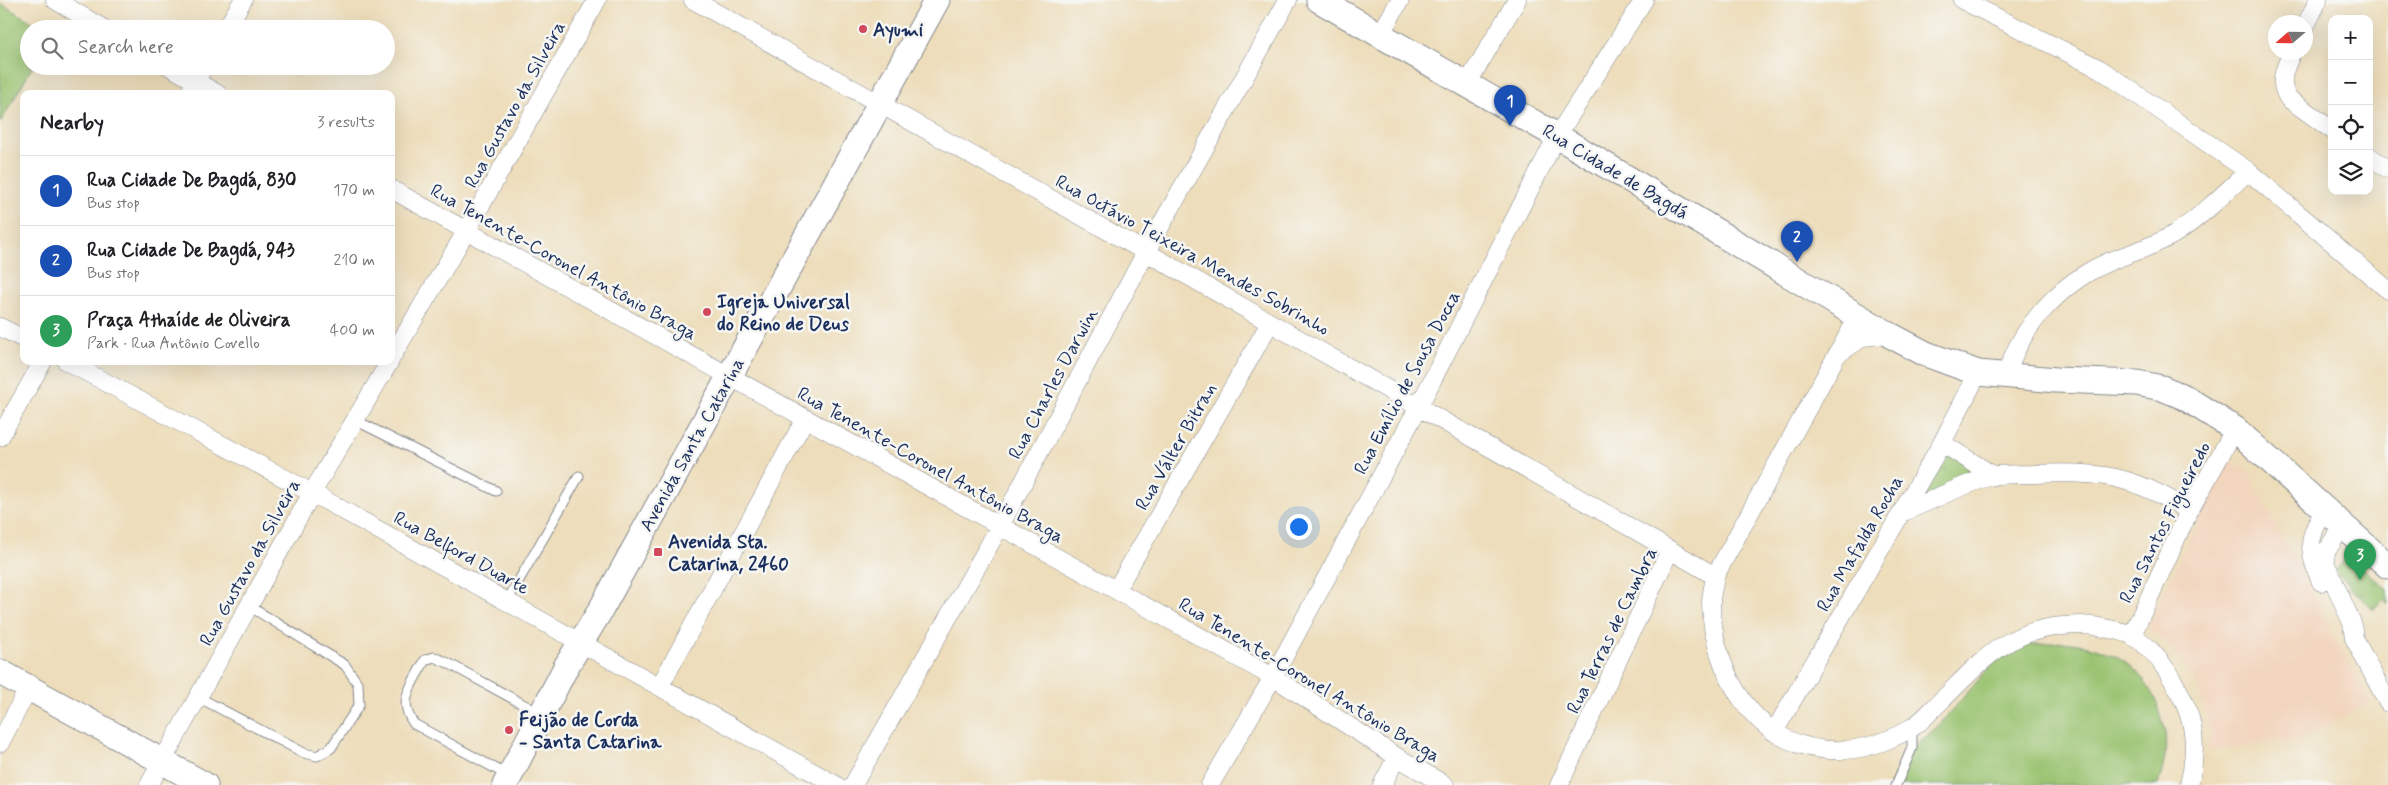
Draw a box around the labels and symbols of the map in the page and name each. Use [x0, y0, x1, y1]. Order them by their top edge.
north arrow [2268, 15, 2313, 60]
street label: Rua Gustavo da Silveira [459, 17, 572, 193]
place label: Ayumi [873, 18, 923, 44]
marker: Ayumi [857, 23, 869, 35]
pin: 1 [1494, 85, 1526, 126]
street label: Rua Cidade de Bagdá [1536, 119, 1693, 228]
street label: Rua Octávio Teixeira Mendes Sobrinho [1051, 169, 1334, 342]
street label: Rua Tenente-Coronel Antônio Braga [425, 178, 701, 348]
pin: 2 [1781, 221, 1813, 262]
street label: Rua Emílio de Sousa Docca [1348, 286, 1466, 479]
place label: Igreja Universal do Reino de Deus [717, 290, 850, 337]
street label: Rua Charles Darwin [1003, 303, 1104, 464]
marker: Igreja Universal do Reino de Deus [701, 306, 713, 318]
street label: Avenida Santa Catarina [634, 353, 751, 536]
street label: Rua Válter Bitran [1130, 378, 1223, 515]
street label: Rua Tenente-Coronel Antônio Braga [792, 381, 1068, 551]
street label: Rua Santos Figueiredo [2114, 438, 2219, 609]
street label: Rua Mafalda Rocha [1811, 471, 1910, 617]
street label: Rua Gustavo da Silveira [194, 475, 307, 651]
street label: Rua Belford Duarte [388, 506, 534, 604]
your location [1286, 514, 1312, 540]
place label: Avenida Sta. Catarina, 2460 [668, 530, 789, 577]
pin: 3 [2344, 539, 2376, 580]
street label: Rua Terras de Cambra [1561, 543, 1664, 718]
marker: Avenida Sta. Catarina, 2460 [652, 546, 664, 558]
street label: Rua Tenente-Coronel Antônio Braga [1173, 592, 1445, 770]
place label: Feijão de Corda - Santa Catarina [519, 708, 662, 755]
marker: Feijão de Corda - Santa Catarina [503, 724, 515, 736]

